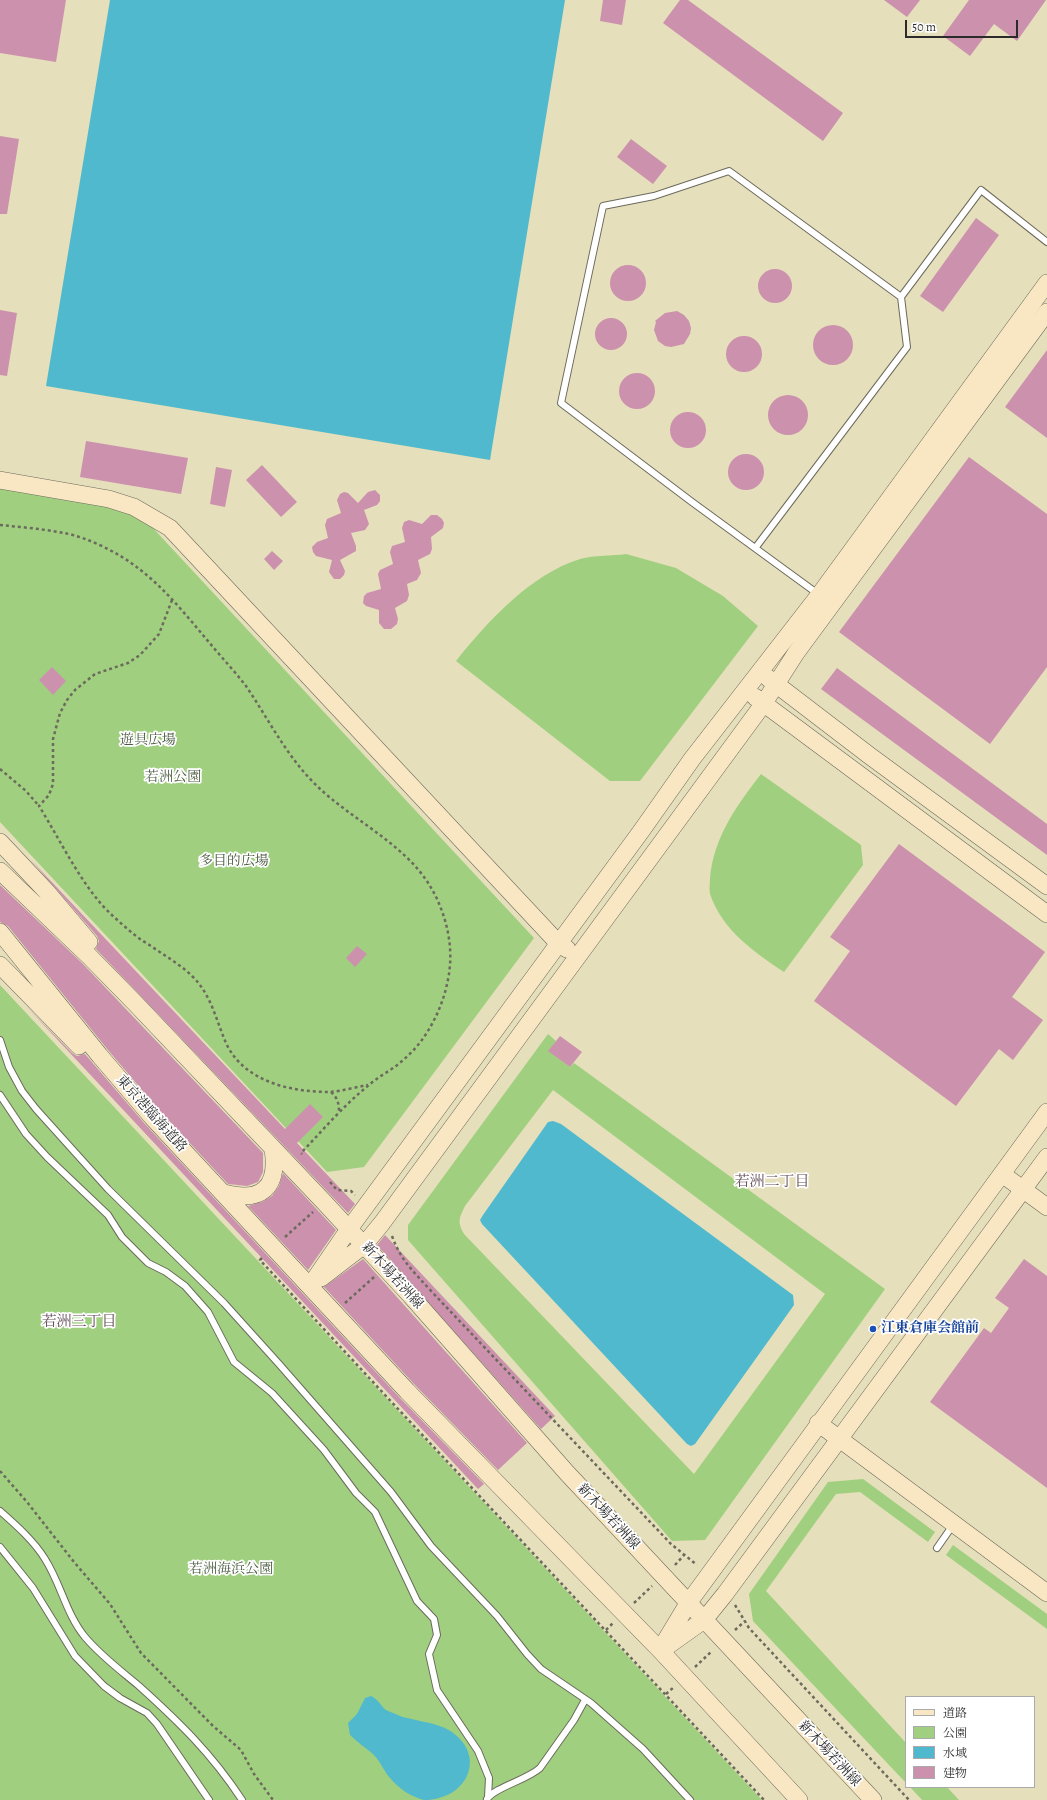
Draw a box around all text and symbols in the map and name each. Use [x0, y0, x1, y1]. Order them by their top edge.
scale bar [907, 12, 1020, 38]
text: 50 m [912, 19, 936, 35]
park label: 遊具広場 [120, 733, 176, 749]
park label: 若洲公園 [145, 770, 201, 786]
park label: 多目的広場 [199, 854, 269, 870]
street label: 東京港臨海道路 [112, 1072, 190, 1156]
district label: 若洲二丁目 [735, 1173, 809, 1191]
street label: 新木場若洲線 [358, 1239, 426, 1313]
district label: 若洲三丁目 [42, 1313, 116, 1331]
place label: 江東倉庫会館前 [881, 1321, 979, 1337]
marker: 江東倉庫会館前 [868, 1324, 878, 1334]
street label: 新木場若洲線 [573, 1481, 643, 1553]
park label: 若洲海浜公園 [189, 1562, 273, 1578]
legend [905, 1696, 1035, 1788]
text: 道路 [943, 1705, 967, 1721]
street label: 新木場若洲線 [794, 1718, 864, 1790]
text: 公園 [943, 1725, 967, 1741]
text: 水域 [943, 1745, 967, 1761]
text: 建物 [943, 1765, 967, 1781]

